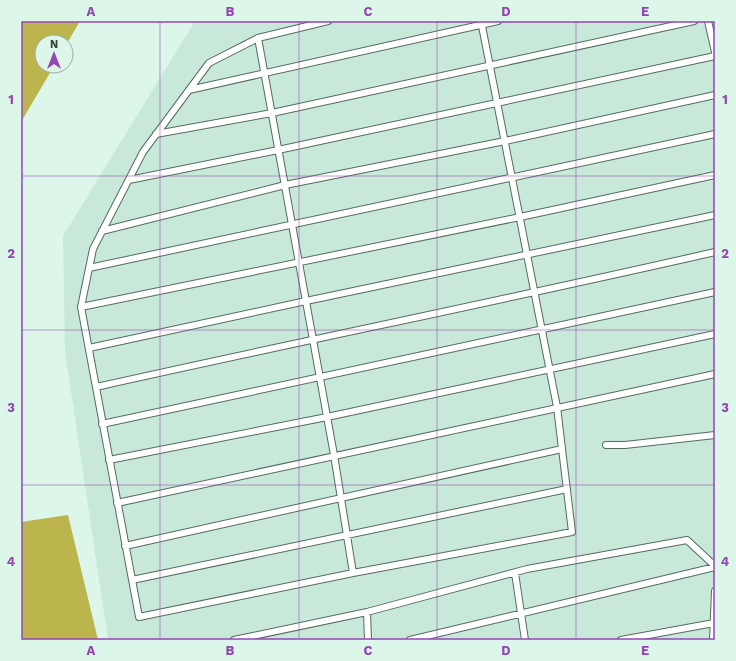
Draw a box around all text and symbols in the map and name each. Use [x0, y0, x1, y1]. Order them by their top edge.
text: A [87, 4, 96, 19]
text: B [226, 4, 235, 19]
text: C [364, 4, 373, 19]
text: D [501, 4, 511, 19]
text: E [641, 4, 649, 19]
north arrow [34, 34, 74, 74]
text: N [50, 38, 58, 51]
text: 1 [8, 92, 14, 107]
text: 1 [722, 92, 728, 107]
text: 2 [7, 246, 15, 261]
text: 2 [721, 246, 729, 261]
text: 3 [7, 400, 15, 415]
text: 3 [721, 400, 729, 415]
text: 4 [7, 554, 16, 569]
text: 4 [721, 554, 730, 569]
text: A [87, 643, 96, 658]
text: B [226, 643, 235, 658]
text: C [364, 643, 373, 658]
text: D [501, 643, 511, 658]
text: E [641, 643, 649, 658]

